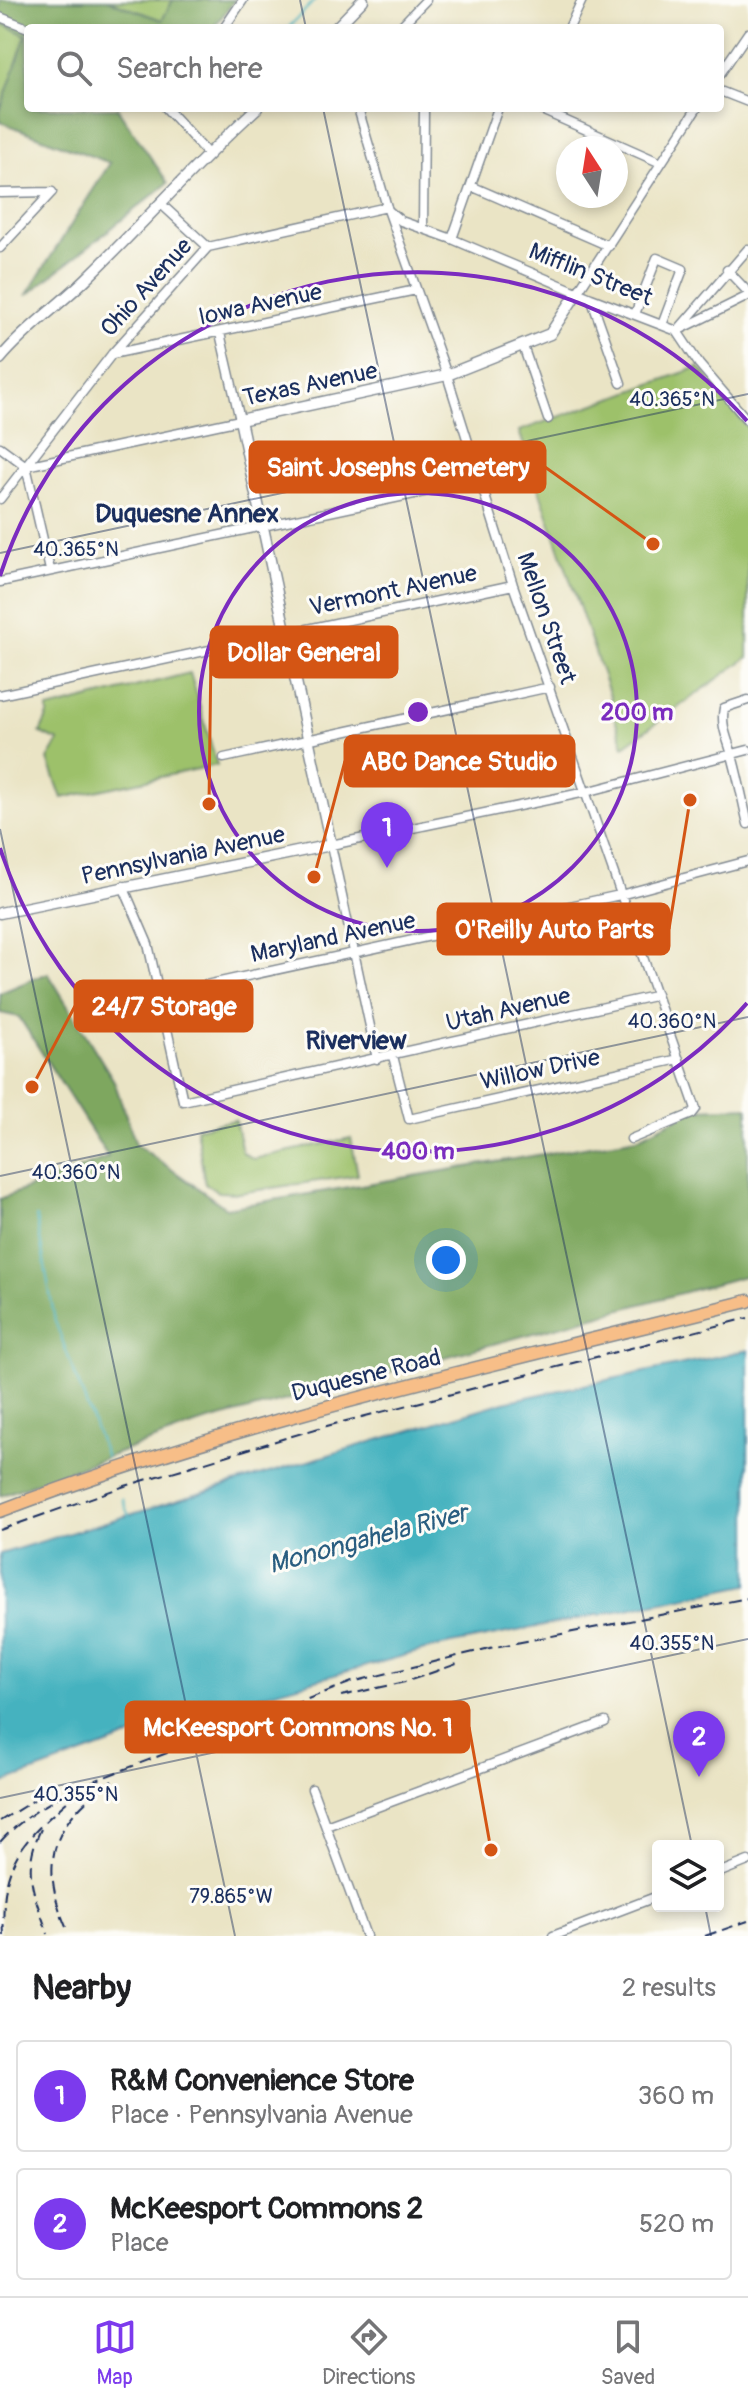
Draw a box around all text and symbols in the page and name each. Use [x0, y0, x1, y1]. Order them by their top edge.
search box [24, 24, 724, 112]
icon: search [52, 46, 96, 90]
text: Search here [116, 50, 263, 87]
north arrow [556, 136, 628, 208]
street label: Ohio Avenue [94, 232, 198, 343]
street label: Mifflin Street [525, 237, 657, 313]
street label: Iowa Avenue [196, 277, 325, 332]
street label: Texas Avenue [240, 356, 380, 413]
text: 40.365°N [629, 387, 715, 412]
callout: Saint Josephs Cemetery [250, 442, 545, 492]
text: Saint Josephs Cemetery [267, 452, 530, 484]
district label: Duquesne Annex [95, 498, 279, 530]
text: 40.365°N [33, 537, 119, 562]
street label: Mellon Street [511, 549, 583, 688]
street label: Vermont Avenue [307, 559, 480, 622]
callout: Dollar General [211, 627, 397, 677]
text: Dollar General [227, 637, 381, 669]
centre of rings [404, 698, 432, 726]
text: 200 m [601, 698, 673, 727]
callout: ABC Dance Studio [345, 736, 574, 786]
text: ABC Dance Studio [361, 746, 557, 778]
pin: 1 [361, 802, 413, 868]
street label: Pennsylvania Avenue [79, 820, 288, 891]
callout: O'Reilly Auto Parts [438, 904, 669, 954]
street label: Maryland Avenue [248, 906, 418, 969]
text: O'Reilly Auto Parts [454, 914, 654, 946]
callout: 24/7 Storage [75, 981, 252, 1031]
street label: Utah Avenue [443, 981, 573, 1038]
text: 24/7 Storage [91, 991, 238, 1023]
text: 40.360°N [628, 1009, 716, 1034]
district label: Riverview [306, 1025, 407, 1057]
street label: Willow Drive [478, 1043, 603, 1096]
text: 400 m [381, 1137, 455, 1166]
text: 40.360°N [32, 1160, 120, 1185]
your location [426, 1240, 466, 1280]
street label: Duquesne Road [288, 1343, 444, 1408]
water label: Monongahela River [265, 1496, 475, 1581]
text: 40.355°N [630, 1631, 714, 1656]
callout: McKeesport Commons No. 1 [126, 1702, 469, 1752]
pin: 2 [673, 1711, 725, 1777]
text: McKeesport Commons No. 1 [143, 1712, 453, 1744]
text: 40.355°N [34, 1782, 118, 1807]
map controls [652, 1840, 724, 1912]
button: layers [652, 1840, 724, 1912]
text: 79.865°W [189, 1884, 273, 1909]
text: Nearby [32, 1967, 131, 2010]
text: 2 results [622, 1972, 716, 2004]
text: R&M Convenience Store [110, 2062, 414, 2099]
text: 1 [55, 2080, 65, 2112]
text: 360 m [638, 2080, 714, 2112]
text: Place · Pennsylvania Avenue [110, 2099, 413, 2131]
text: McKeesport Commons 2 [110, 2190, 423, 2227]
text: 2 [53, 2208, 67, 2240]
text: 520 m [639, 2208, 714, 2240]
text: Place [110, 2227, 169, 2259]
tab: Map [93, 2315, 137, 2391]
tab: Directions [322, 2315, 415, 2391]
tab: Saved [601, 2315, 655, 2391]

